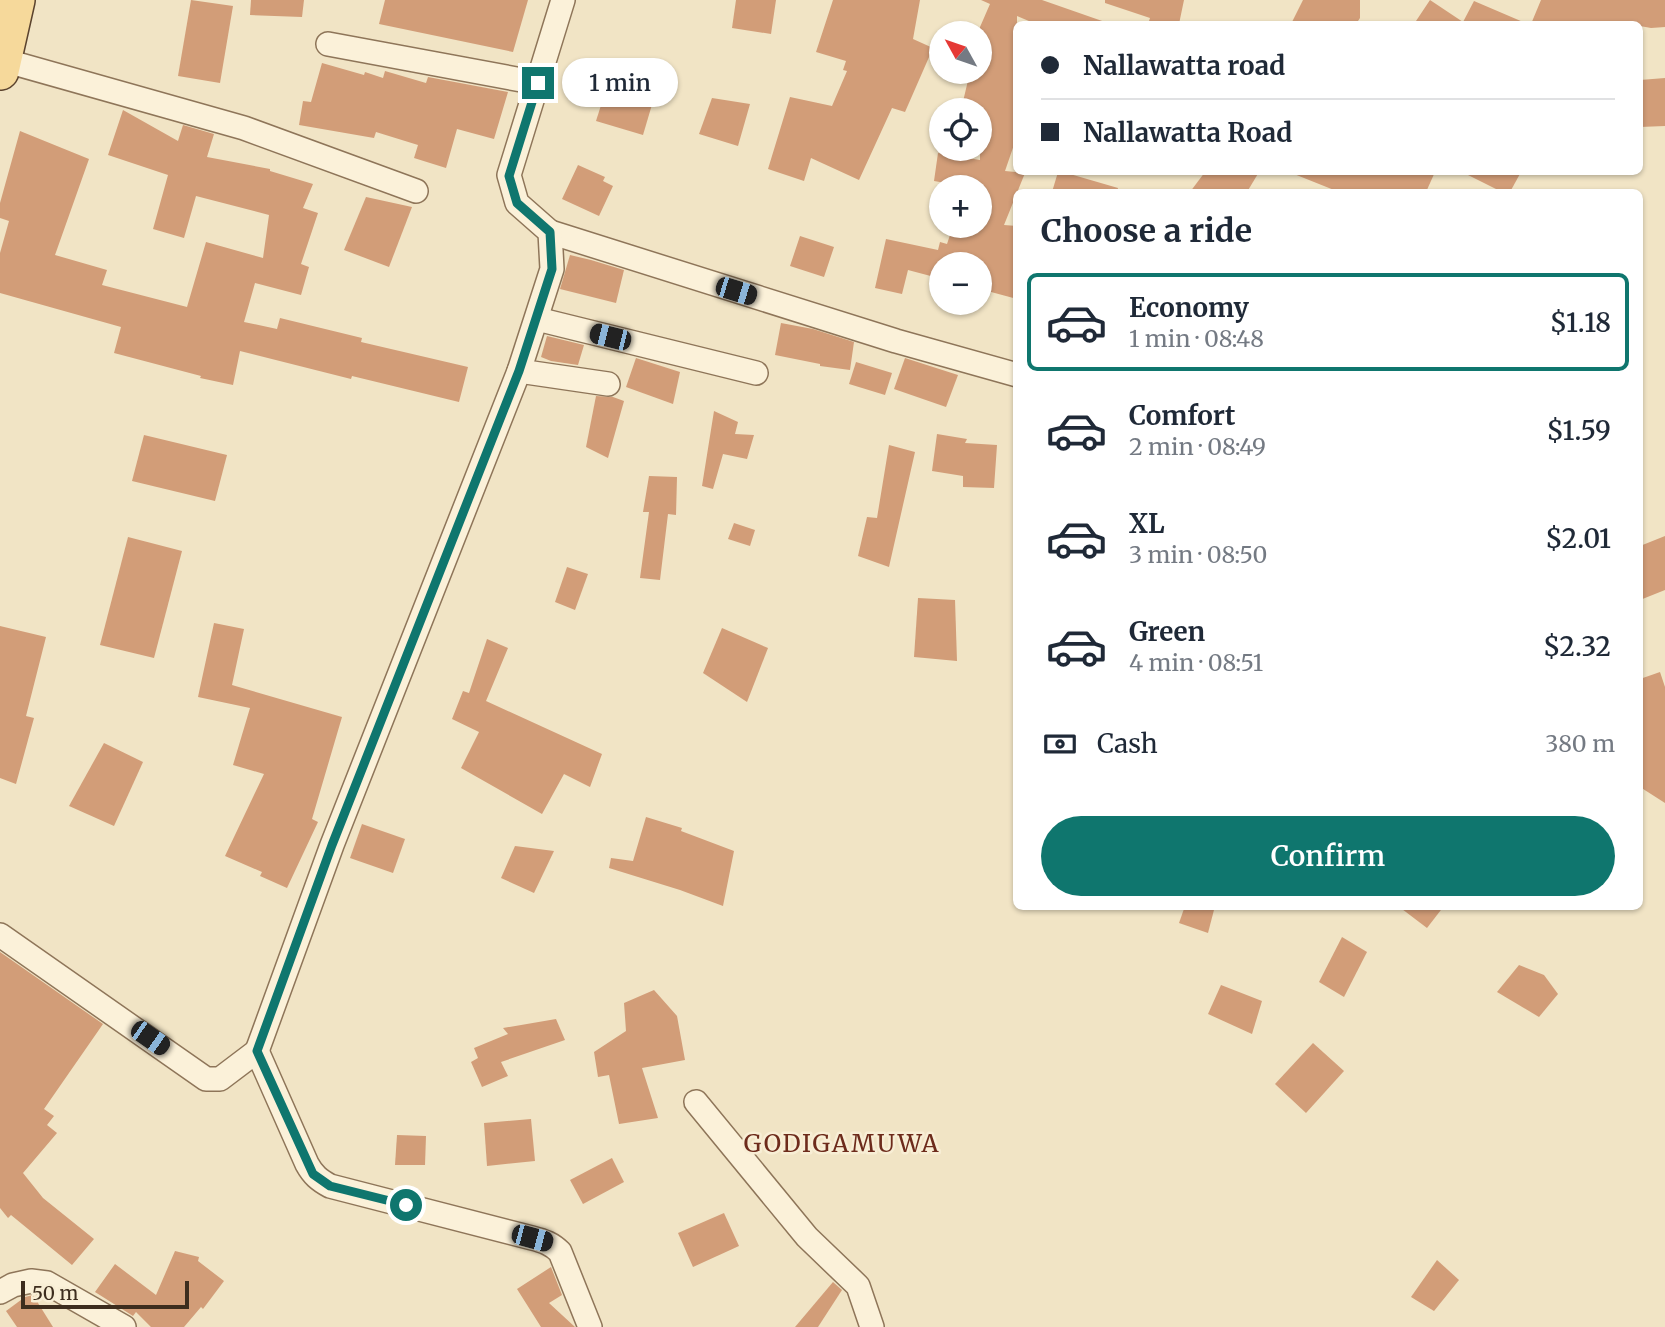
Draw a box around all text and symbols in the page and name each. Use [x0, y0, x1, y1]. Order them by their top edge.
north arrow [929, 21, 992, 84]
map controls [929, 21, 992, 315]
text: Nallawatta road [1083, 49, 1285, 82]
callout: 1 min [562, 58, 678, 108]
route end [522, 67, 554, 99]
text: 1 min [589, 68, 651, 97]
button: locate [929, 98, 992, 161]
text: Nallawatta Road [1083, 116, 1292, 149]
button: + [929, 175, 992, 238]
text: Choose a ride [1041, 211, 1252, 251]
button: − [929, 252, 992, 315]
car [713, 275, 760, 307]
icon: car [1045, 291, 1108, 354]
text: Economy [1129, 291, 1249, 324]
text: $1.18 [1550, 306, 1611, 339]
car [588, 322, 633, 352]
text: 1 min · 08:48 [1129, 324, 1264, 353]
icon: car [1045, 399, 1108, 462]
text: Comfort [1129, 399, 1235, 432]
text: $1.59 [1547, 414, 1611, 447]
text: 2 min · 08:49 [1129, 432, 1266, 461]
icon: car [1045, 507, 1108, 570]
text: XL [1129, 507, 1165, 540]
text: $2.01 [1545, 522, 1611, 555]
text: 3 min · 08:50 [1129, 540, 1267, 569]
icon: car [1045, 615, 1108, 678]
text: Green [1129, 615, 1205, 648]
text: $2.32 [1543, 630, 1611, 663]
text: 4 min · 08:51 [1129, 648, 1263, 677]
icon: cash [1041, 725, 1079, 763]
text: Cash [1097, 727, 1158, 760]
text: 380 m [1545, 729, 1615, 758]
button: Confirm [1041, 816, 1615, 896]
car [127, 1017, 174, 1059]
district label: GODIGAMUWA [744, 1128, 940, 1159]
route start [390, 1189, 422, 1221]
car [509, 1222, 556, 1254]
scale bar [21, 1278, 189, 1310]
text: 50 m [32, 1281, 78, 1305]

